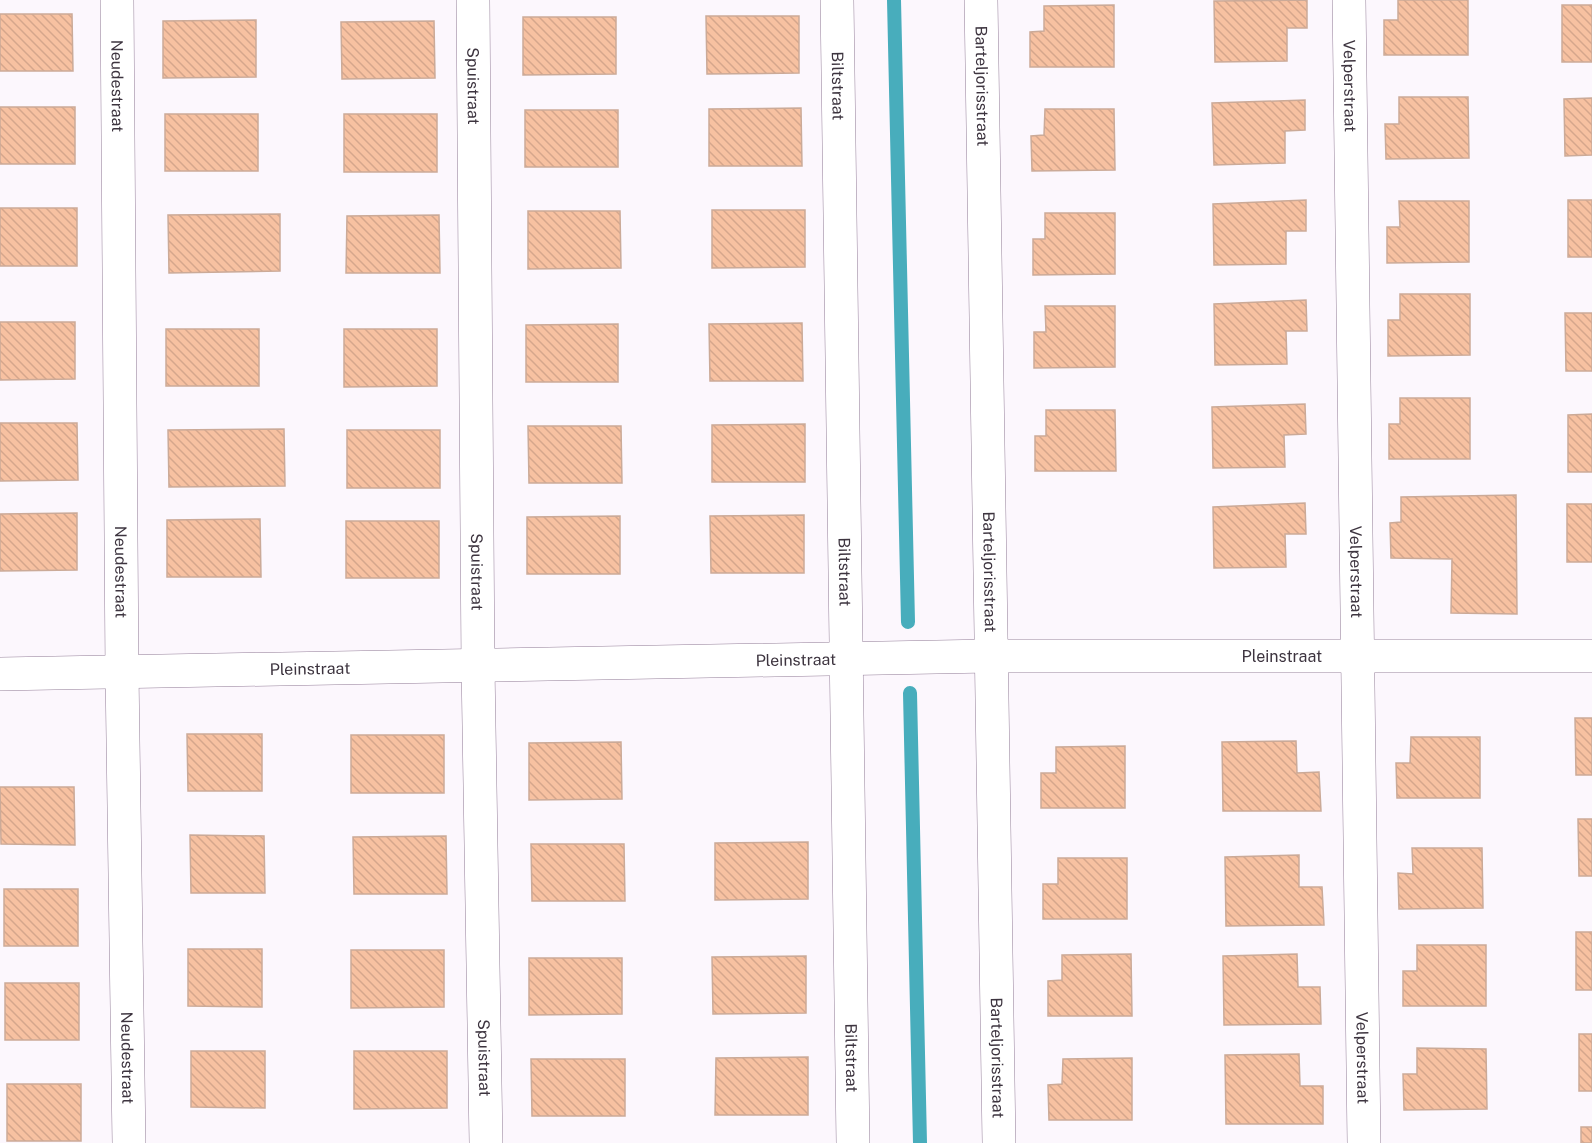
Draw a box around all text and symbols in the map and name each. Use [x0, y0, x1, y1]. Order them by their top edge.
street label: Barteljorisstraat [971, 25, 992, 147]
street label: Neudestraat [107, 40, 127, 132]
street label: Velperstraat [1340, 40, 1360, 132]
street label: Spuistraat [463, 47, 483, 125]
street label: Biltstraat [828, 51, 848, 121]
street label: Barteljorisstraat [979, 511, 1000, 633]
street label: Neudestraat [111, 526, 131, 618]
street label: Velperstraat [1346, 526, 1366, 618]
street label: Spuistraat [467, 533, 487, 611]
street label: Biltstraat [835, 537, 854, 607]
street label: Pleinstraat [1242, 647, 1322, 666]
street label: Pleinstraat [755, 650, 836, 670]
street label: Pleinstraat [269, 659, 350, 679]
street label: Barteljorisstraat [987, 997, 1008, 1118]
street label: Neudestraat [117, 1012, 137, 1104]
street label: Velperstraat [1352, 1012, 1372, 1104]
street label: Spuistraat [474, 1019, 494, 1097]
street label: Biltstraat [841, 1023, 861, 1093]

